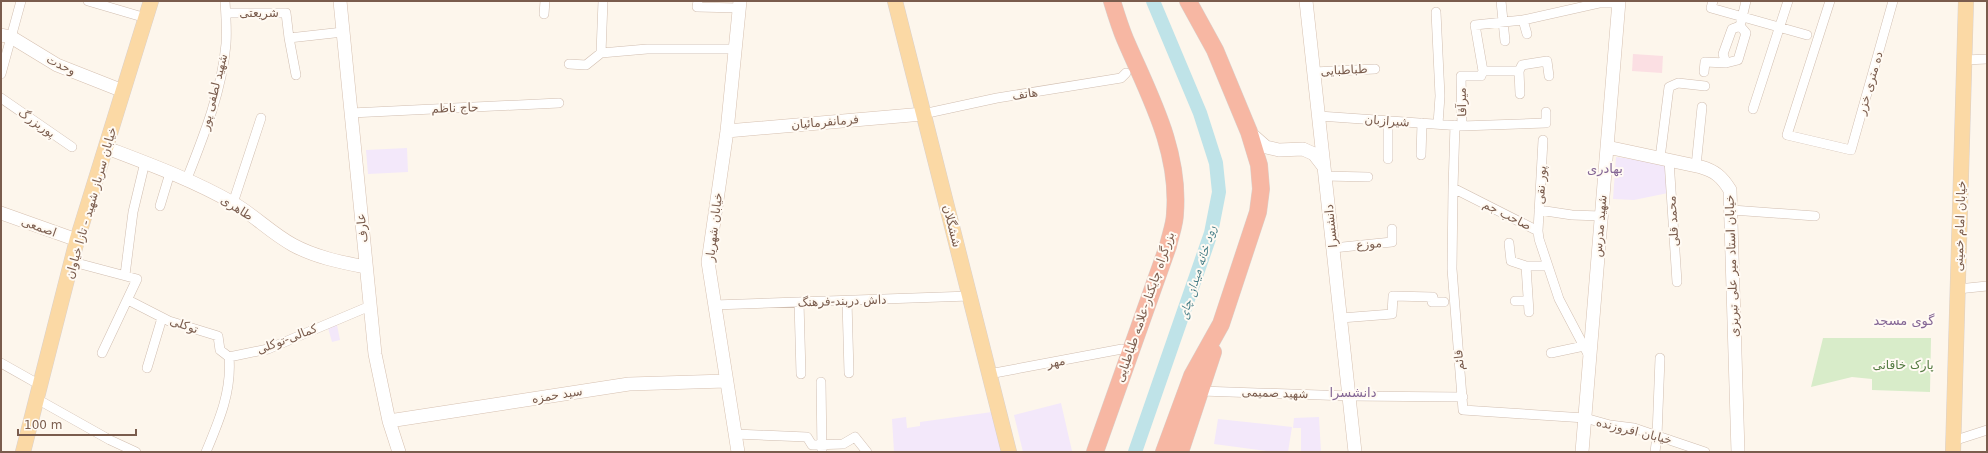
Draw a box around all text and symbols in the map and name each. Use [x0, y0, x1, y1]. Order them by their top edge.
street label: شریعتی [239, 6, 279, 21]
street label: ده متری خزر [1854, 50, 1887, 117]
street label: وحدت [44, 52, 78, 79]
street label: شهید لطفی پور [198, 52, 231, 133]
street label: طباطبایی [1320, 62, 1368, 78]
street label: هاتف [1011, 85, 1039, 103]
street label: میرآقا [1454, 87, 1470, 117]
street label: حاج ناظم [431, 100, 479, 116]
street label: پوربزرگ [15, 105, 58, 142]
street label: فرمانفرمائیان [791, 112, 860, 133]
street label: شیرازبان [1364, 112, 1410, 131]
street label: خیابان سرباز شهید - تازا خیاوان [63, 125, 120, 281]
district label: بهادری [1587, 161, 1623, 177]
street label: پور نقی [1533, 165, 1550, 205]
street label: خیابان امام خمینی [1951, 180, 1969, 272]
street label: خیابان شهریار [703, 192, 726, 263]
street label: طاهری [218, 193, 256, 224]
street label: شهید مدرس [1590, 194, 1611, 258]
street label: محمد قلی [1664, 195, 1682, 247]
street label: خیابان استاد میر علی تبریزی [1723, 195, 1742, 337]
street label: صاحب جم [1481, 197, 1533, 233]
street label: ششگلان [940, 203, 964, 249]
street label: دانشسرا [1322, 204, 1341, 248]
street label: عارف [354, 213, 371, 243]
street label: اصمعی [20, 214, 58, 240]
water label: رود خانه میدان چای [1175, 224, 1220, 321]
street label: بزرگراه چایکنار-علامه طباطبایی [1113, 230, 1178, 384]
street label: موزع [1356, 236, 1382, 253]
street label: داش دربند-فرهنگ [797, 292, 887, 311]
district label: گوی مسجد [1874, 313, 1935, 329]
street label: توکلی [168, 314, 200, 337]
street label: کمالی-توکلی [255, 321, 320, 358]
street label: قائم [1451, 349, 1467, 371]
street label: مهر [1045, 353, 1067, 372]
park label: پارک خاقانی [1872, 358, 1934, 373]
street label: سید حمزه [531, 384, 583, 407]
street label: شهید صمیمی [1241, 385, 1309, 401]
district label: دانشسرا [1330, 385, 1377, 401]
scale bar [18, 411, 136, 437]
street label: خیابان افروزنده [1594, 415, 1673, 448]
text: 100 m [24, 418, 62, 432]

